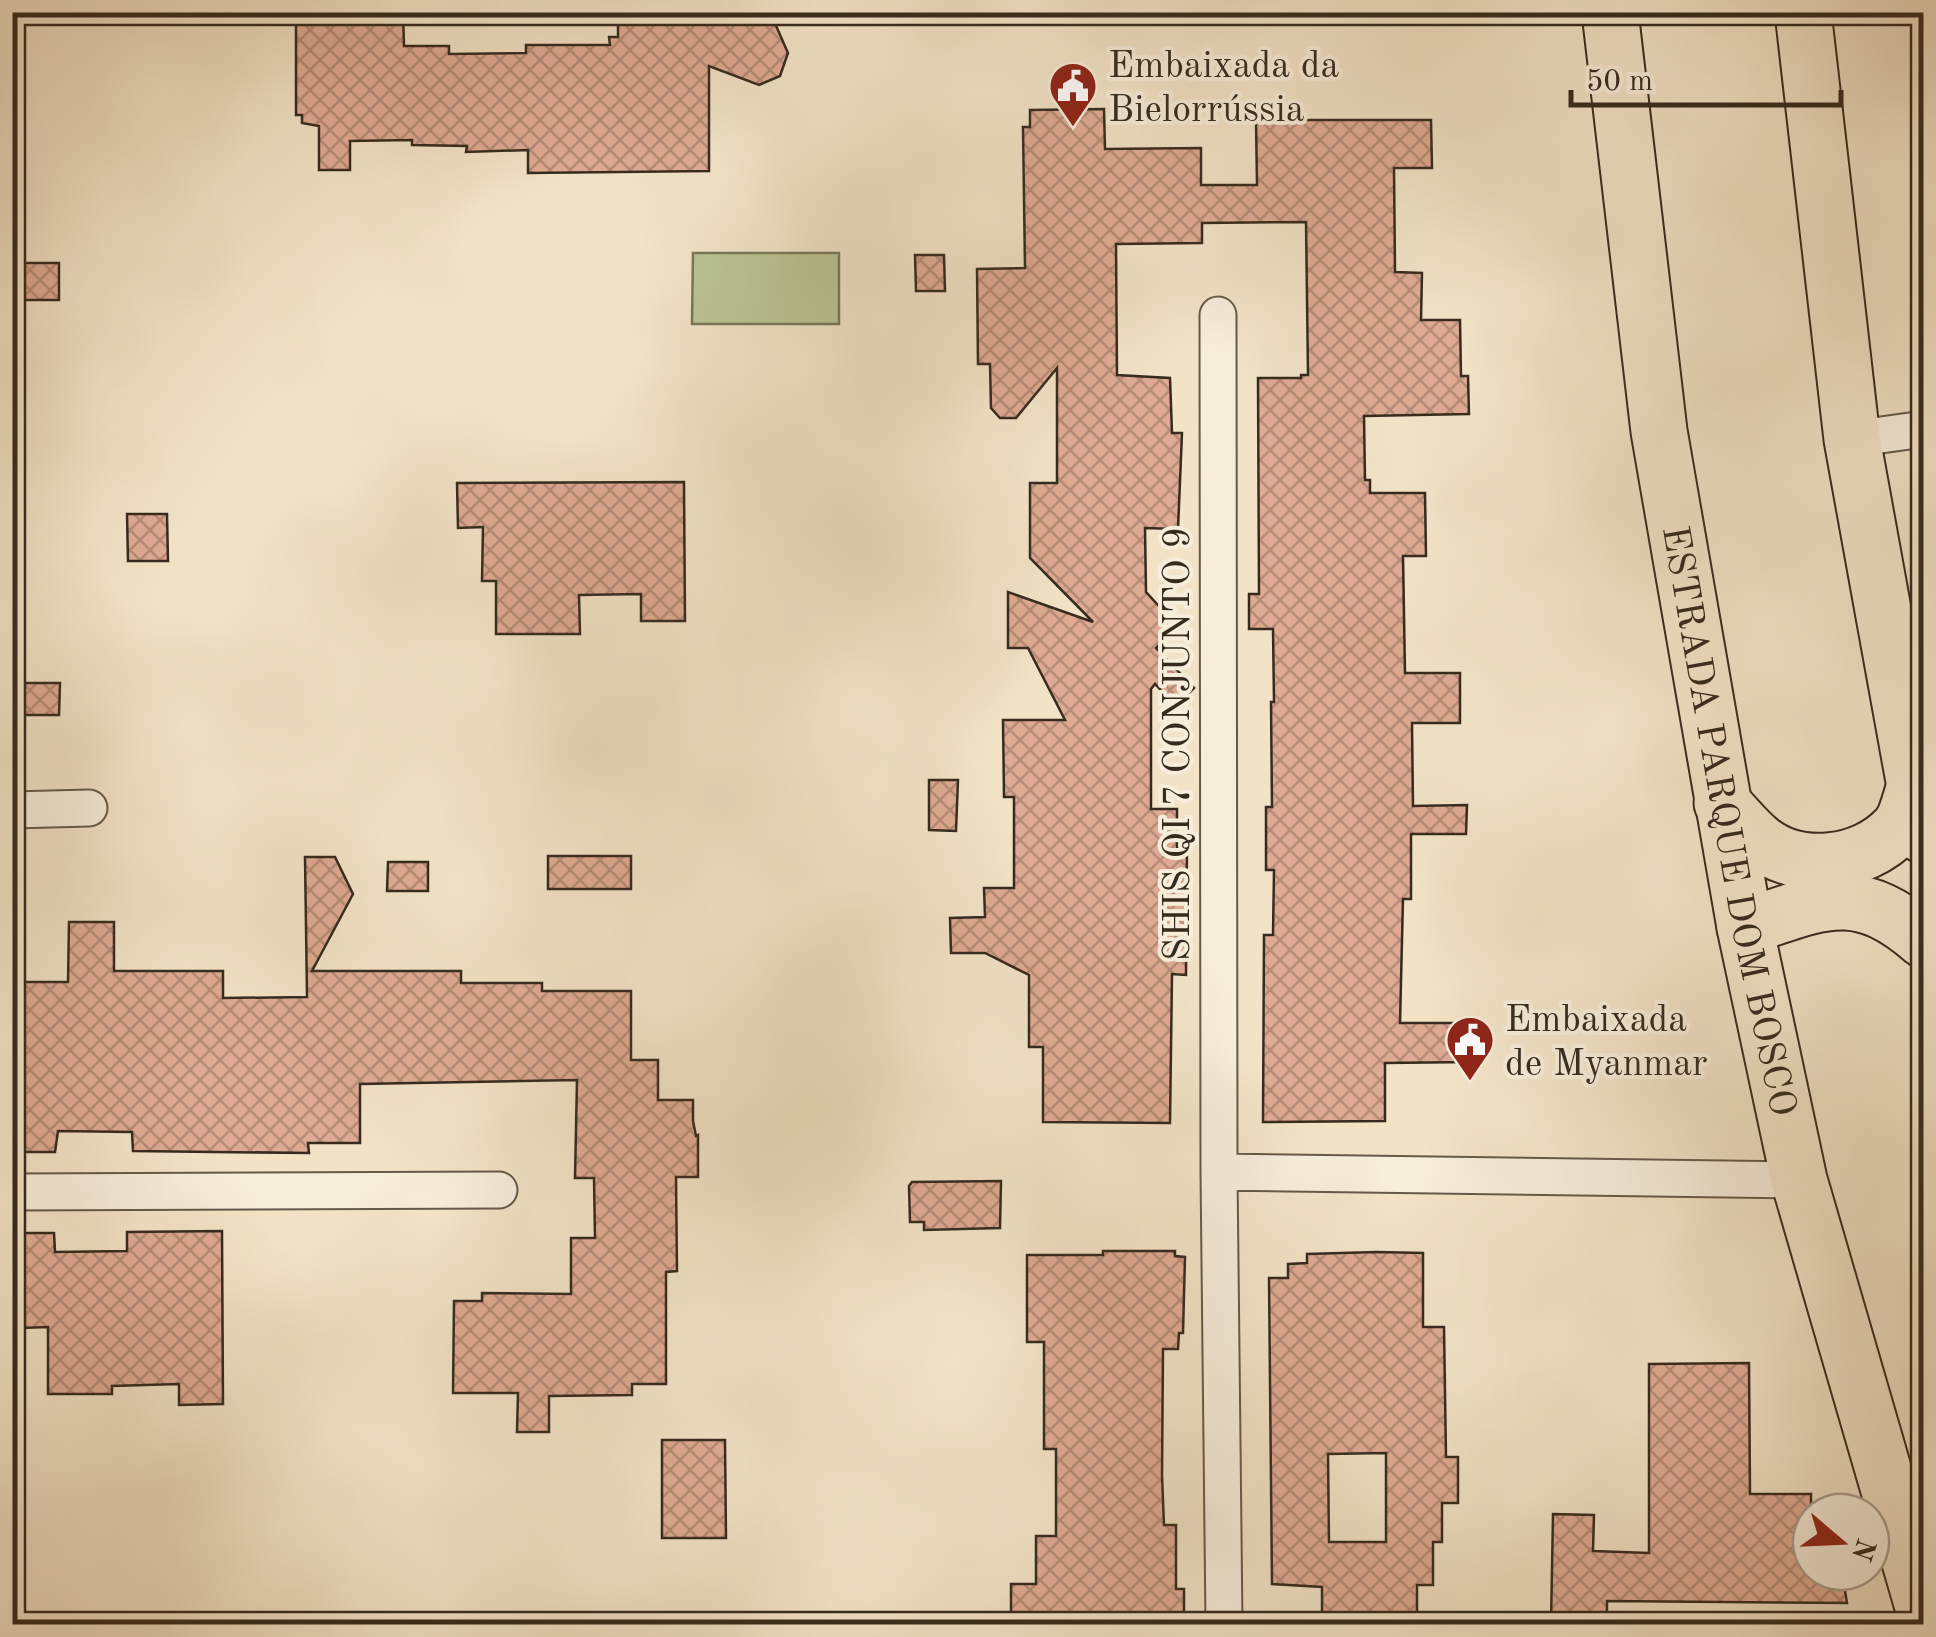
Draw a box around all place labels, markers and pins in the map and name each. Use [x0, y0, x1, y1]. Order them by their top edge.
place label: Embaixada da Bielorrússia [1108, 48, 1339, 130]
public building icon: Embaixada da Bielorrússia [1047, 60, 1099, 128]
place label: Embaixada de Myanmar [1505, 1002, 1708, 1084]
public building icon: Embaixada de Myanmar [1444, 1014, 1496, 1082]

